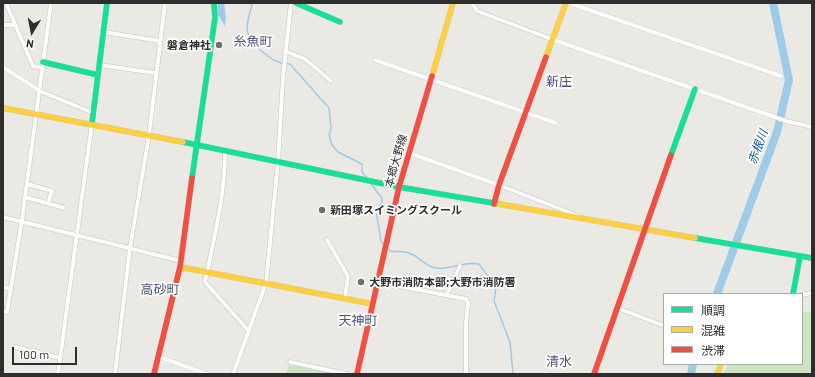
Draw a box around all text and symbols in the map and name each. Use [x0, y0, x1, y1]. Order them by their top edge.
north arrow [12, 12, 52, 52]
district label: 糸魚町 [234, 34, 272, 50]
text: N [25, 37, 35, 51]
place label: 磐倉神社 [167, 38, 211, 52]
marker: 磐倉神社 [214, 40, 224, 50]
district label: 新庄 [546, 74, 572, 90]
water label: 赤根川 [745, 128, 771, 166]
street label: 本郷大野線 [382, 133, 410, 189]
place label: 新田塚スイミングスクール [330, 203, 462, 217]
marker: 新田塚スイミングスクール [317, 205, 327, 215]
place label: 大野市消防本部;大野市消防署 [369, 275, 515, 289]
marker: 大野市消防本部;大野市消防署 [356, 277, 366, 287]
district label: 高砂町 [141, 282, 179, 298]
legend [663, 293, 803, 365]
text: 順調 [701, 303, 725, 317]
district label: 天神町 [339, 313, 377, 329]
text: 混雑 [701, 323, 725, 337]
scale bar [14, 339, 79, 365]
text: 渋滞 [701, 343, 725, 357]
text: 100 m [19, 347, 49, 361]
district label: 清水 [546, 354, 572, 370]

